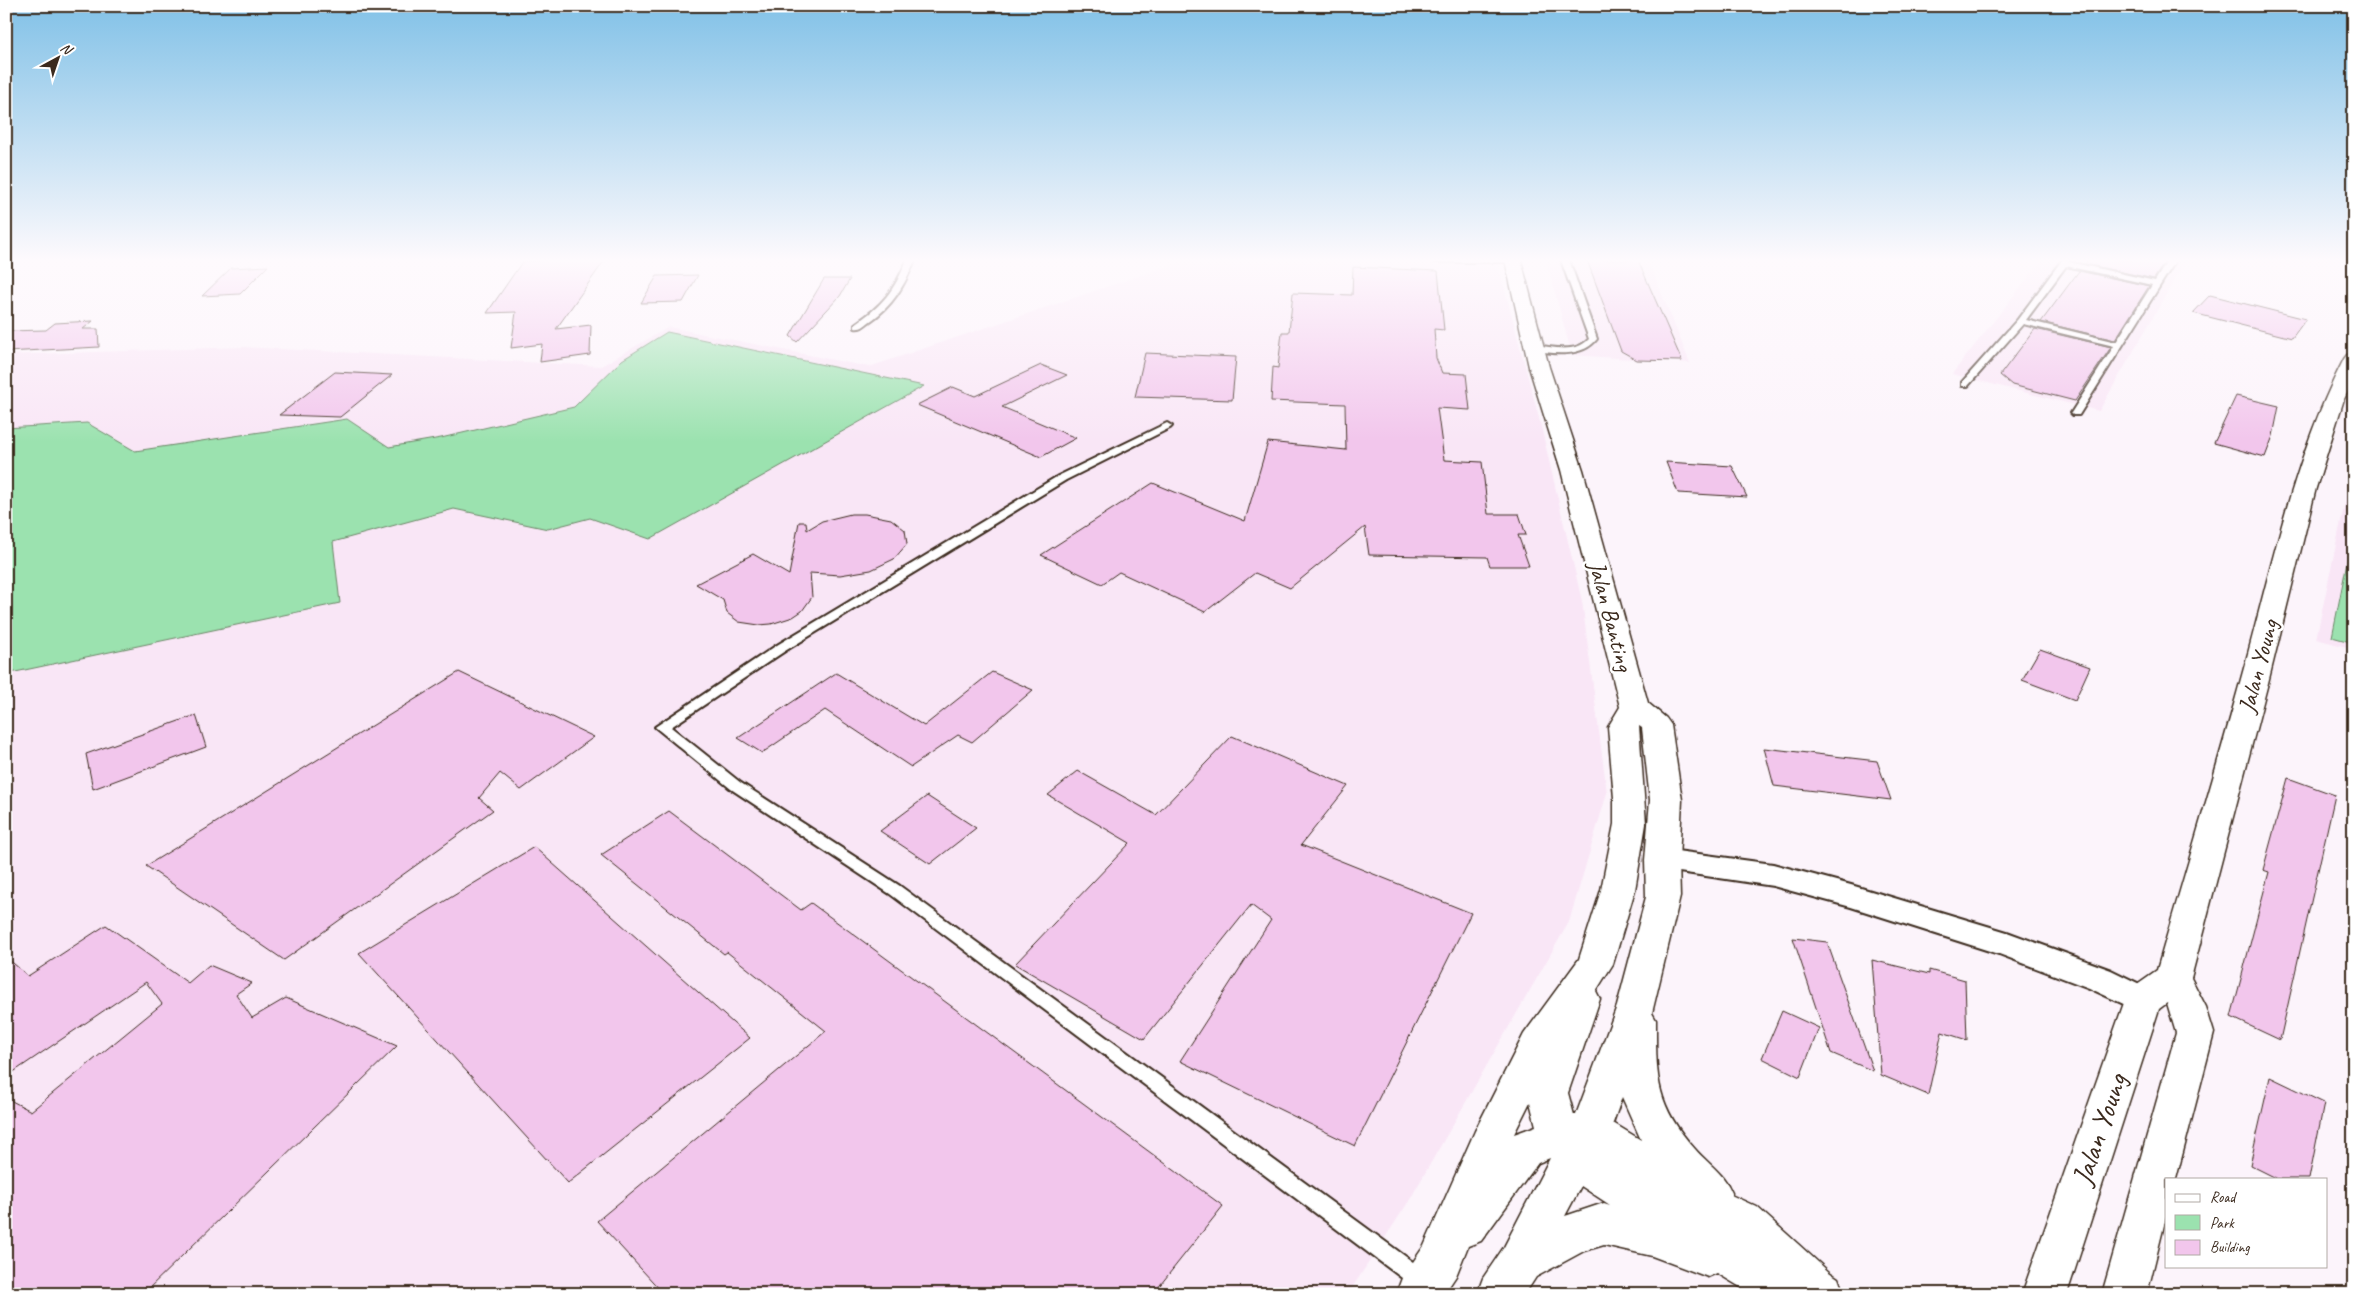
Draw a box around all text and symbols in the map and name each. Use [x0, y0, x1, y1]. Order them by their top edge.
north arrow [32, 32, 82, 82]
text: N [57, 39, 77, 59]
street label: Jalan Banting [1582, 557, 1640, 676]
street label: Jalan Young [2231, 615, 2285, 717]
street label: Jalan Young [2063, 1067, 2136, 1191]
legend [2165, 1178, 2328, 1268]
text: Road [2210, 1188, 2237, 1207]
text: Park [2210, 1214, 2235, 1233]
text: Building [2210, 1238, 2250, 1257]

